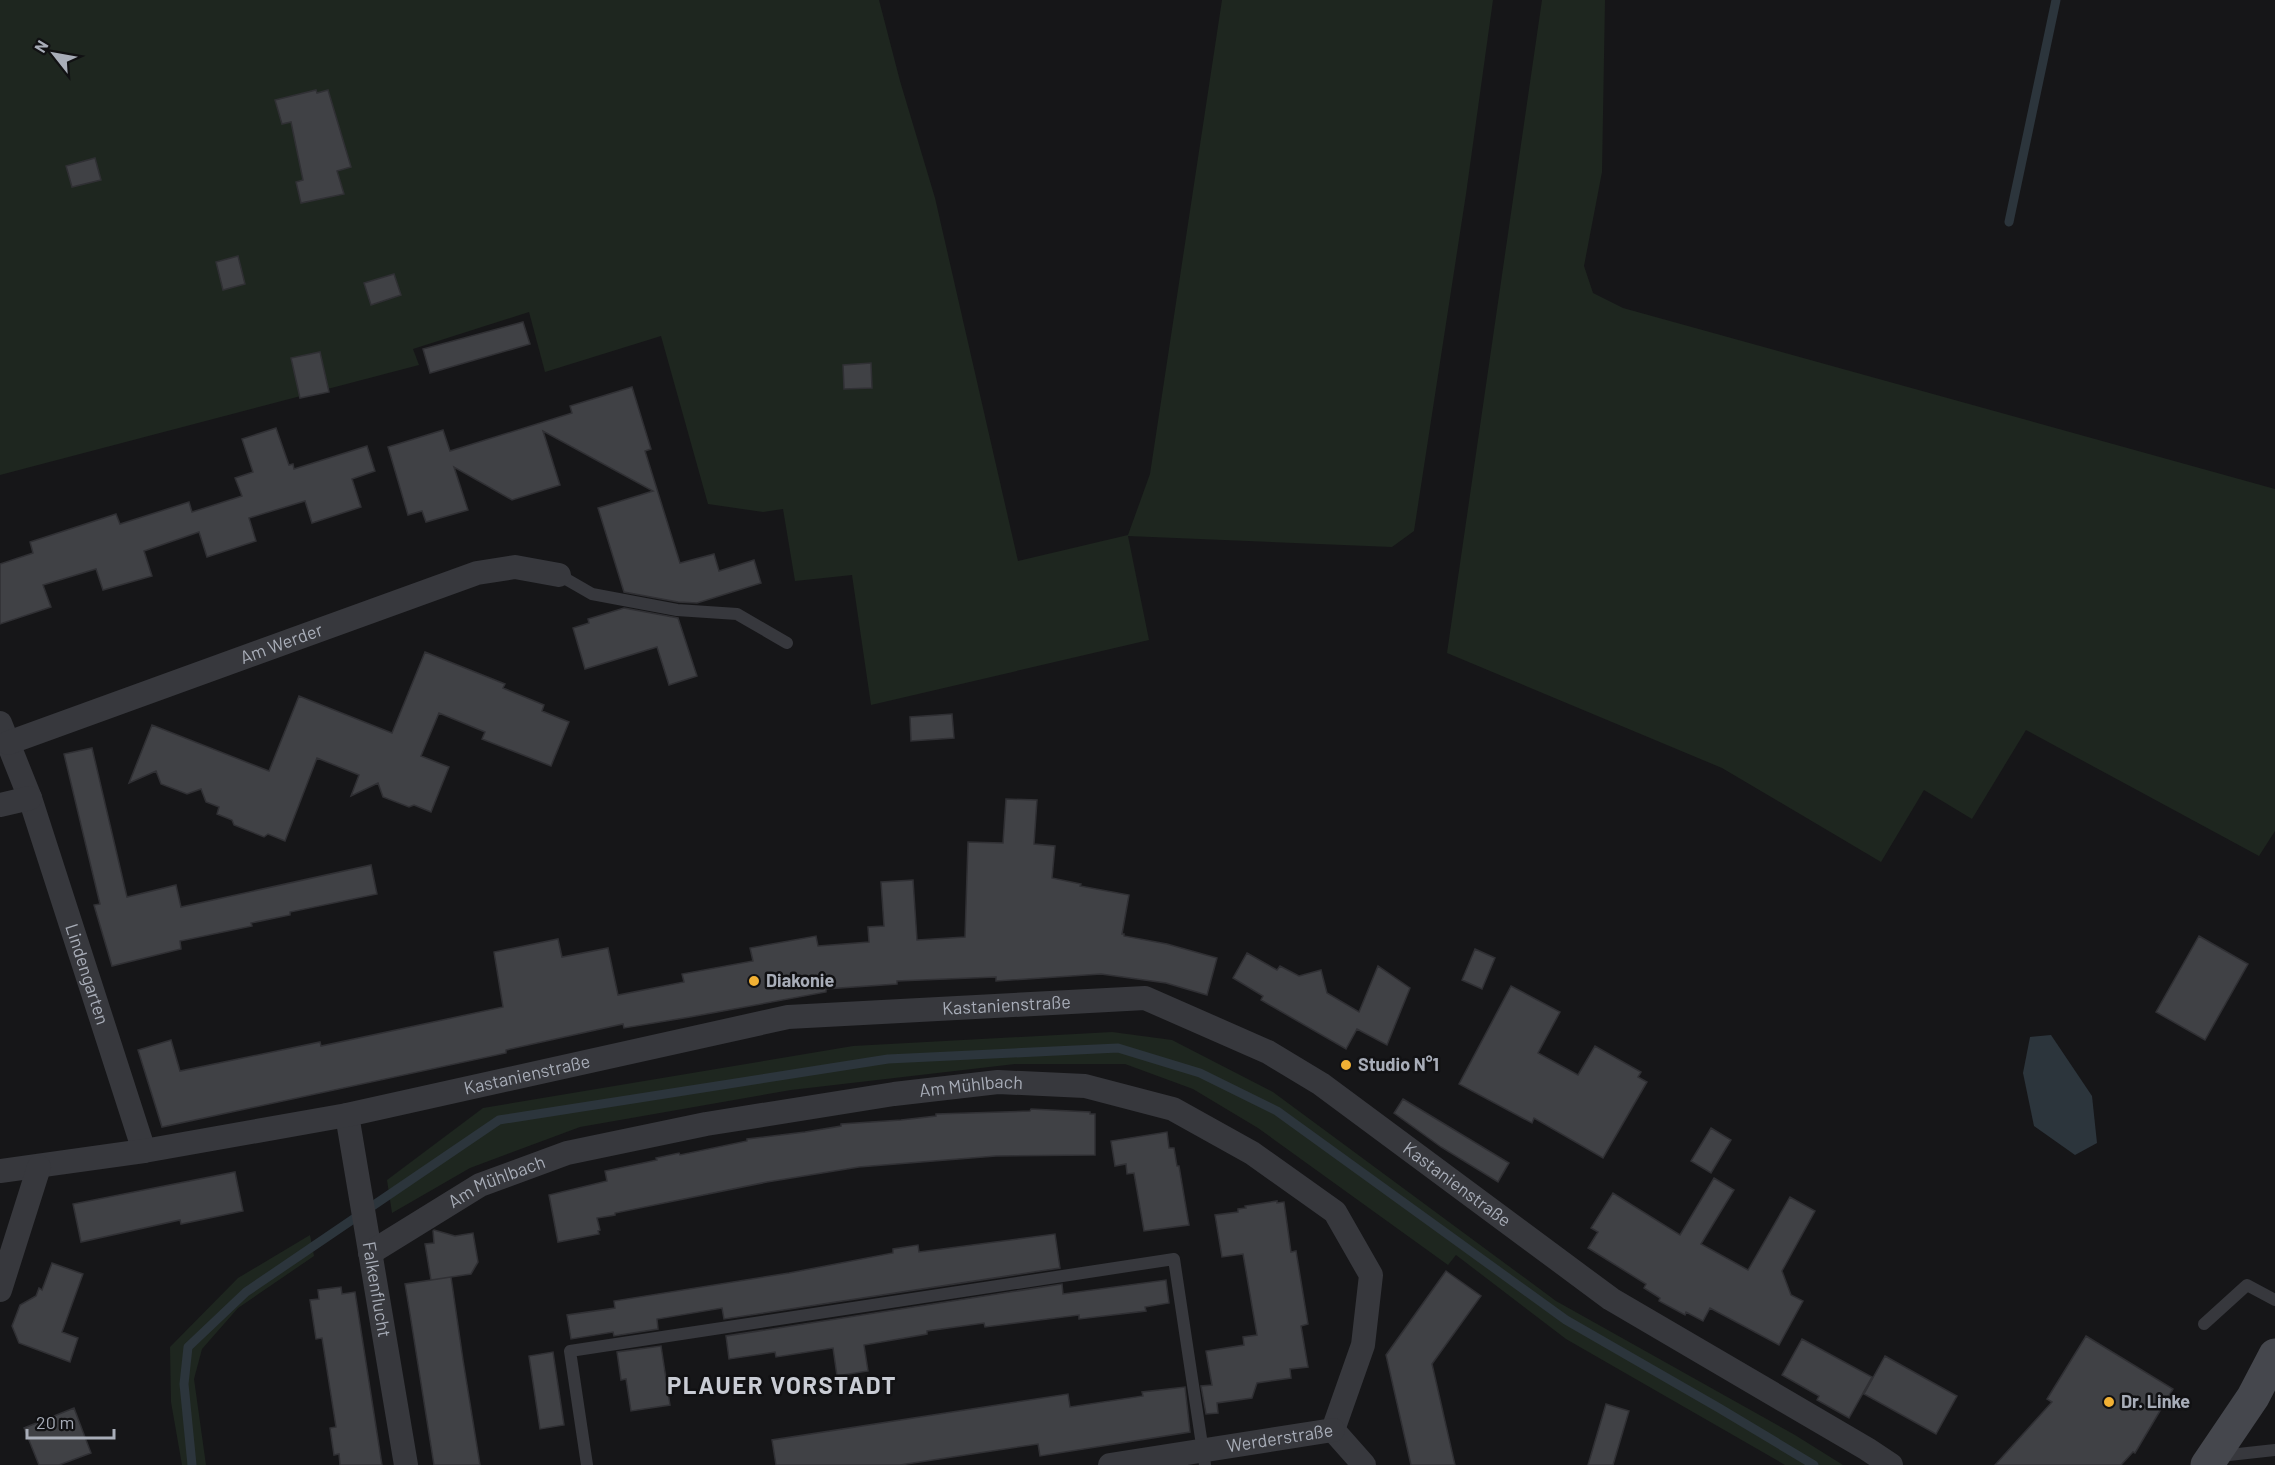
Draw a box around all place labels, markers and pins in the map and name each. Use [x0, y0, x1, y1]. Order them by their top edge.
place label: Diakonie [766, 969, 834, 991]
marker: Diakonie [747, 974, 761, 988]
place label: Studio N°1 [1358, 1053, 1439, 1075]
marker: Studio N°1 [1339, 1058, 1353, 1072]
place label: Dr. Linke [2121, 1390, 2190, 1412]
marker: Dr. Linke [2102, 1395, 2116, 1409]

